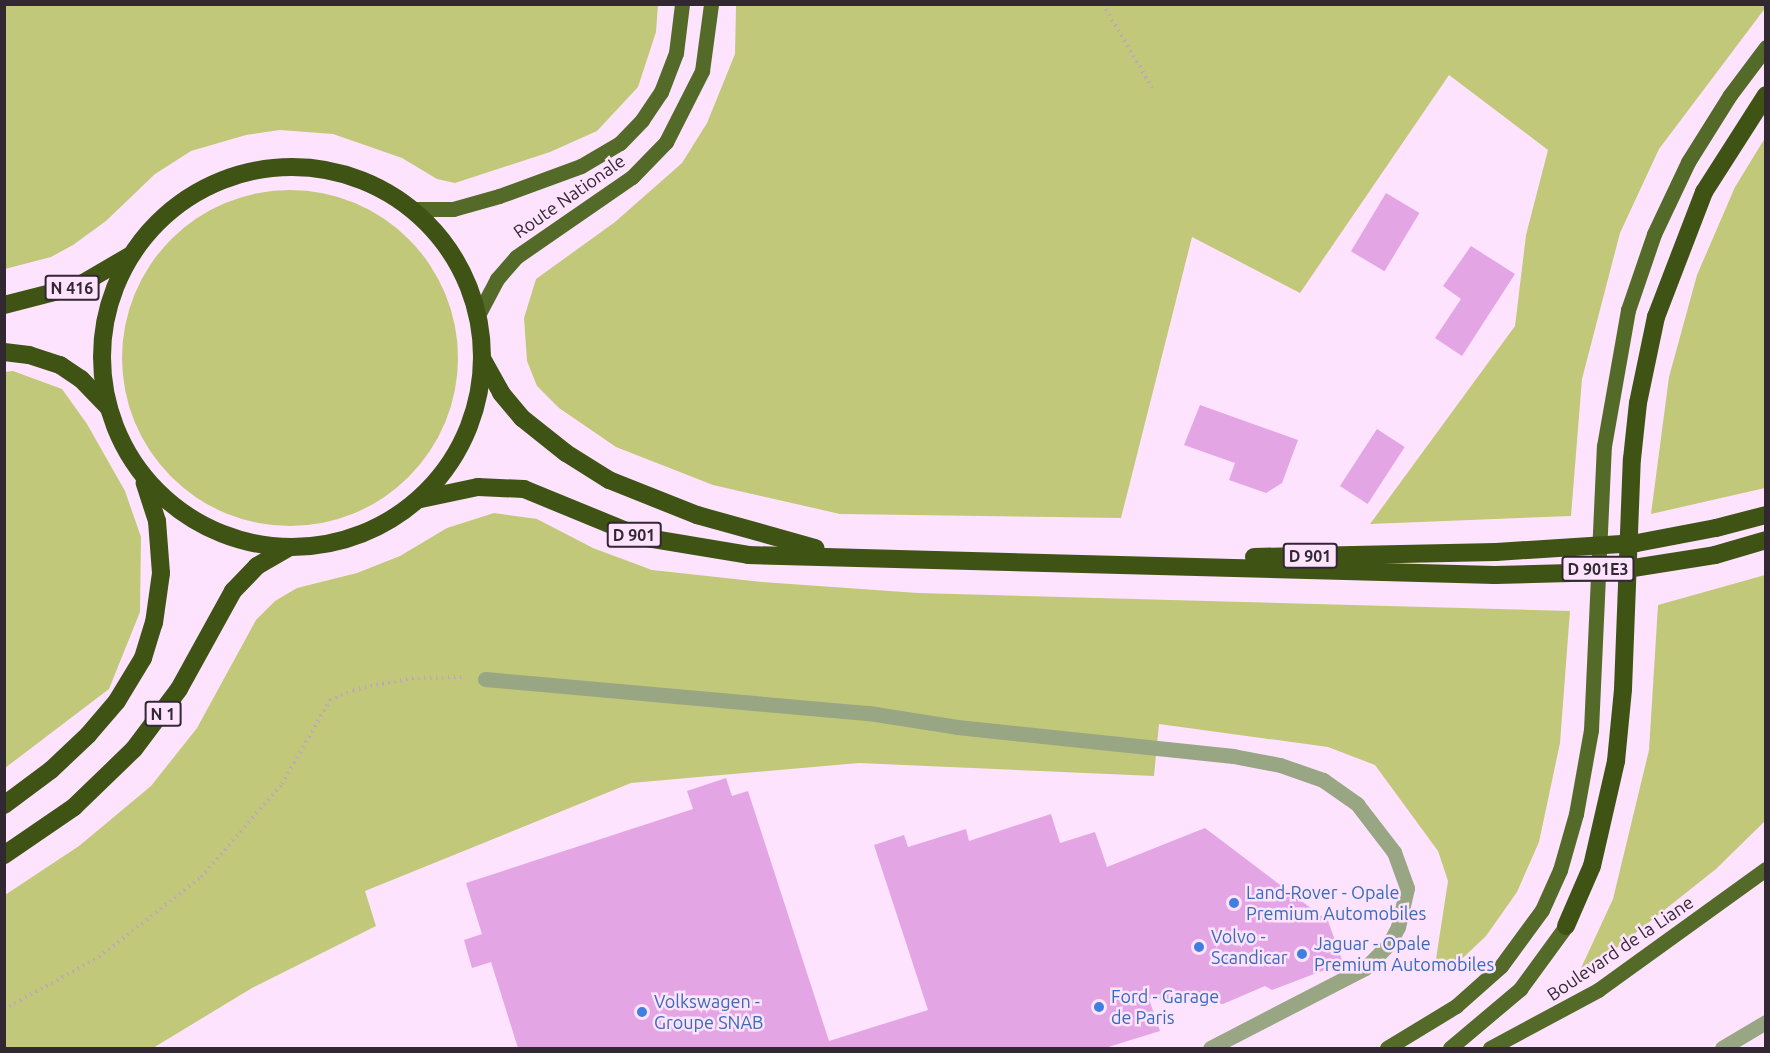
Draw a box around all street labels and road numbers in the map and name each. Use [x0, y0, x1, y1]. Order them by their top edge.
street label: Route Nationale [509, 149, 629, 243]
road number: N 416 [44, 275, 100, 301]
road number: D 901 [606, 522, 662, 548]
road number: D 901 [1282, 543, 1338, 569]
road number: D 901E3 [1560, 556, 1636, 582]
road number: N 1 [144, 701, 182, 727]
street label: Boulevard de la Liane [1543, 891, 1697, 1005]

